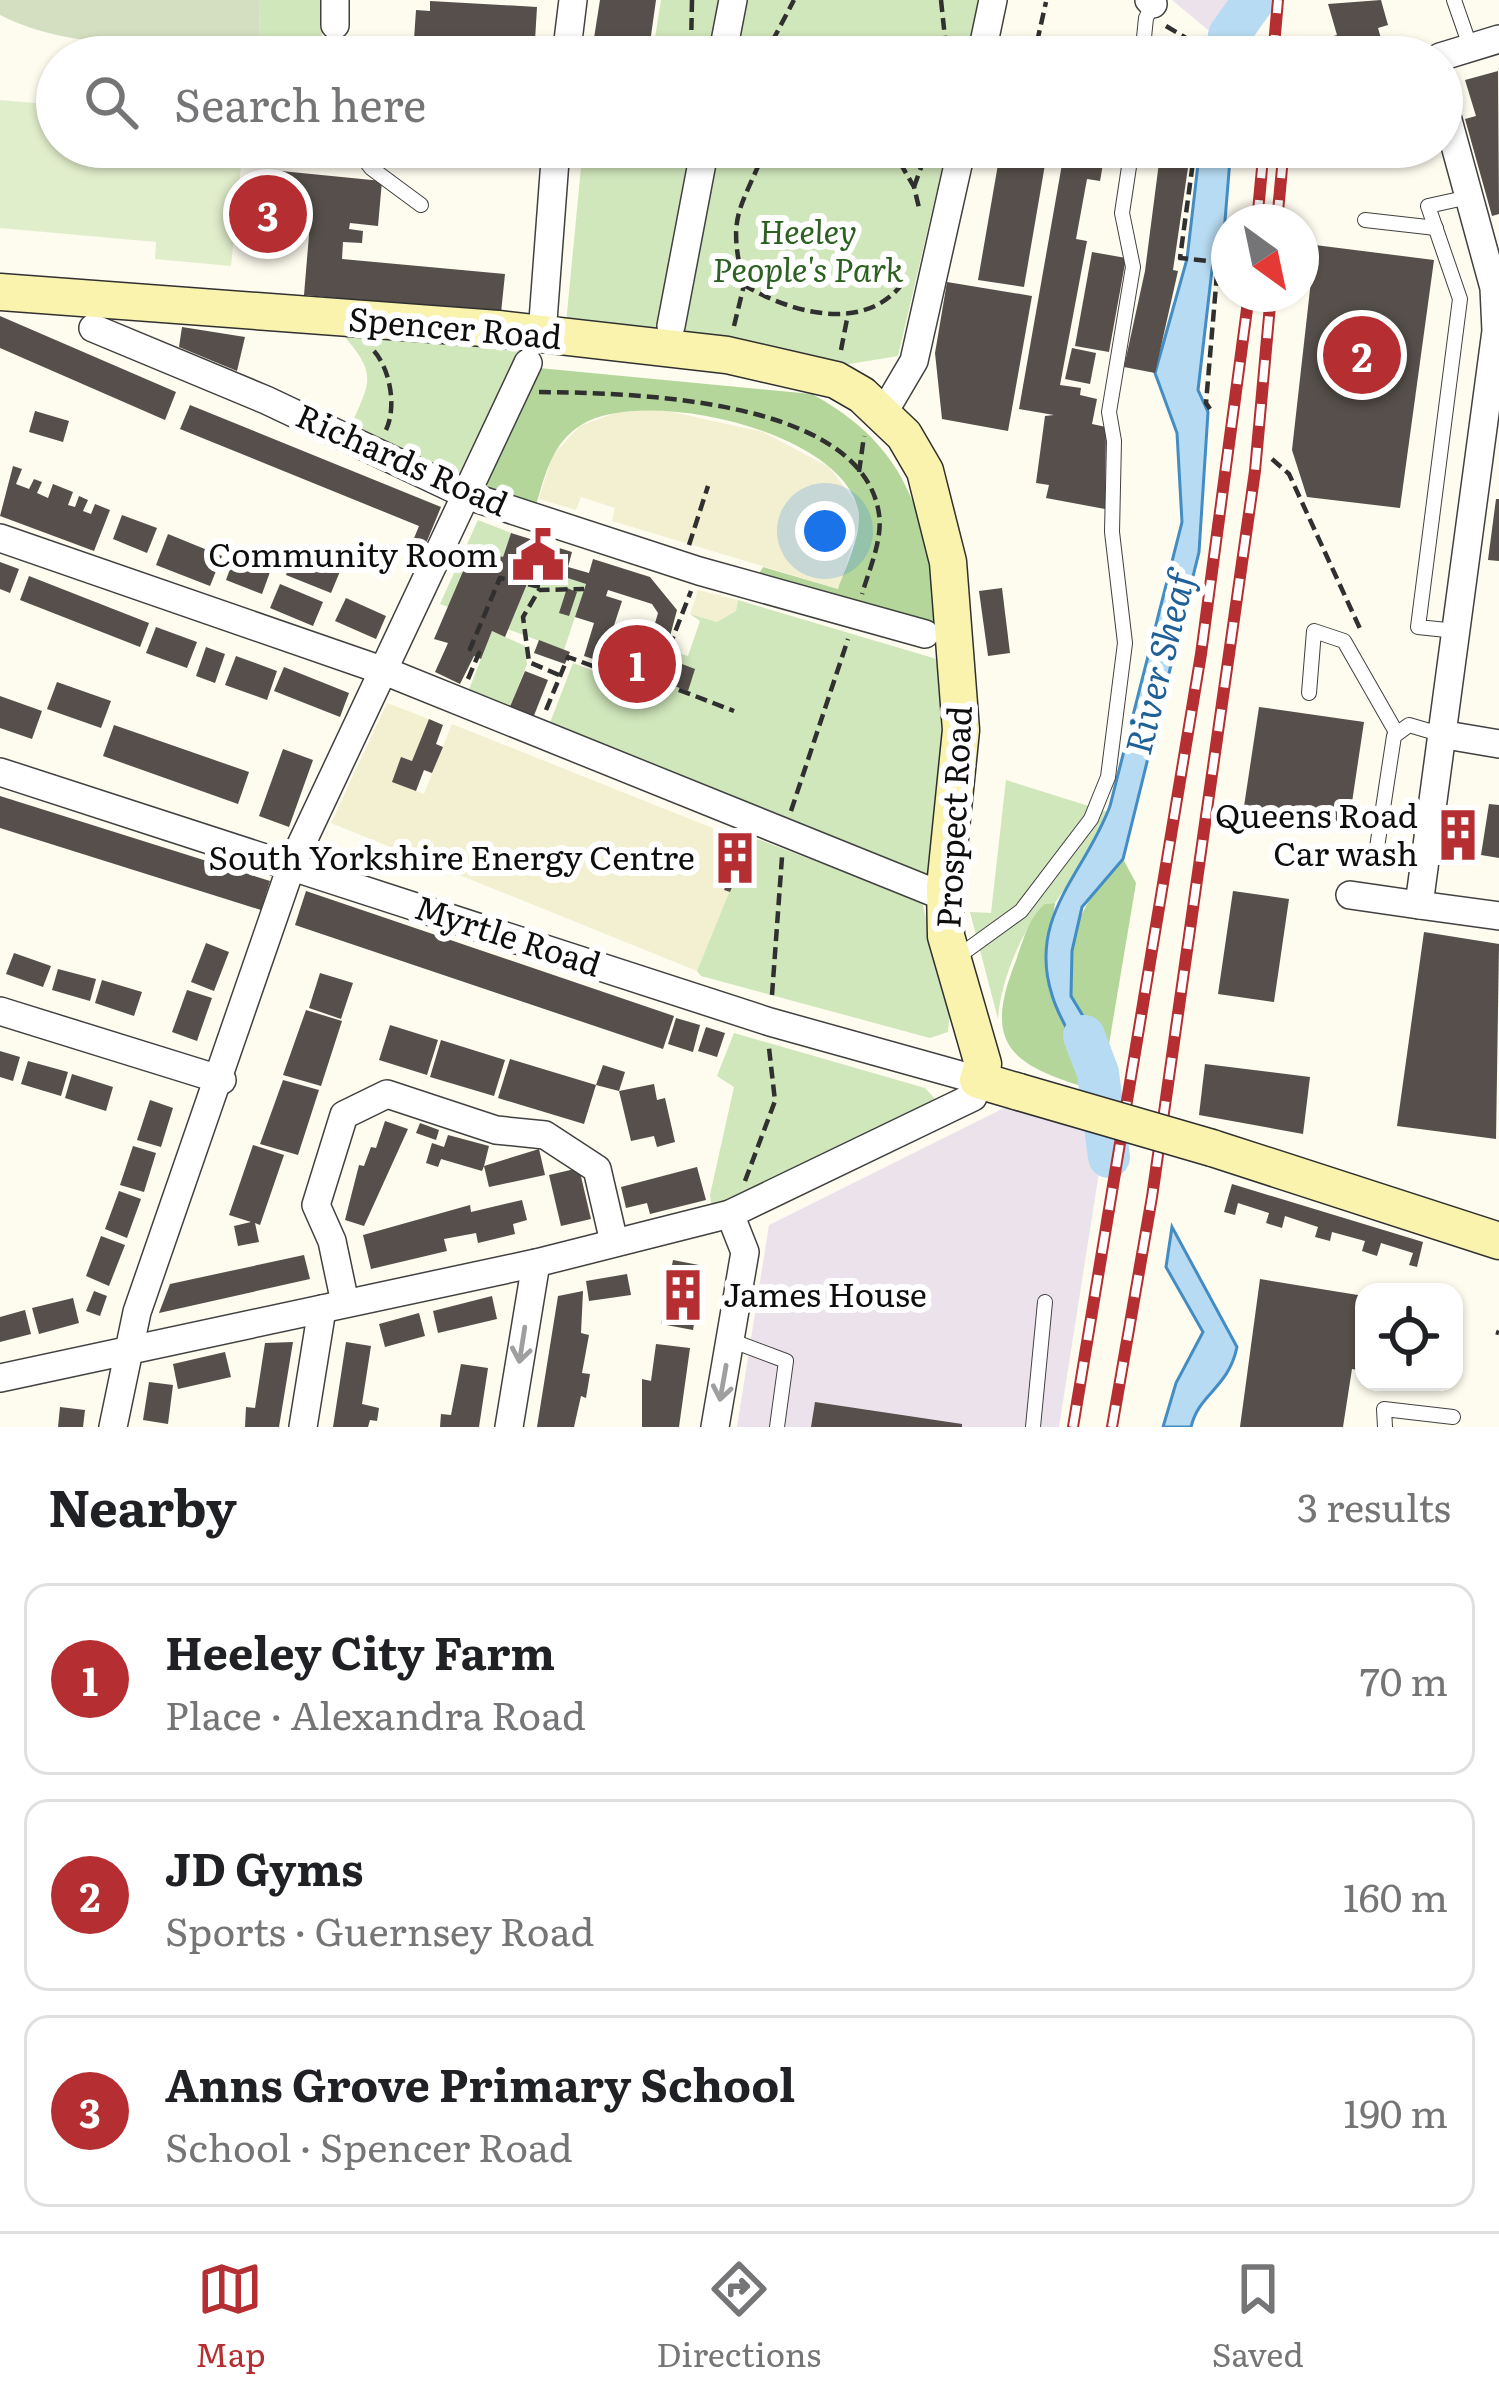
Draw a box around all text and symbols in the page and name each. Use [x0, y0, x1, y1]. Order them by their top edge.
search box [36, 36, 1463, 168]
icon: search [78, 69, 144, 135]
text: Search here [174, 69, 426, 136]
pin: 3 [229, 169, 307, 259]
north arrow [1211, 204, 1319, 312]
park label: Heeley People's Park [712, 205, 904, 292]
street label: Spencer Road [347, 292, 564, 359]
pin: 2 [1323, 310, 1401, 400]
street label: Richards Road [289, 389, 517, 526]
your location [795, 501, 855, 561]
public building icon: Community Room [509, 526, 567, 584]
place label: Community Room [208, 528, 498, 577]
water label: River Sheaf [1109, 562, 1207, 759]
pin: 1 [598, 619, 676, 709]
street label: Prospect Road [921, 704, 982, 929]
place label: Queens Road Car wash [1215, 789, 1418, 876]
building icon: Queens Road Car wash [1429, 806, 1487, 864]
building icon: South Yorkshire Energy Centre [706, 829, 764, 887]
place label: South Yorkshire Energy Centre [208, 831, 695, 880]
street label: Myrtle Road [409, 881, 608, 987]
building icon: James House [654, 1266, 712, 1324]
place label: James House [723, 1268, 927, 1317]
map controls [1355, 1283, 1463, 1391]
button: locate [1355, 1283, 1463, 1391]
one-way arrow [510, 1325, 533, 1364]
one-way arrow [710, 1363, 733, 1402]
text: Nearby [48, 1467, 237, 1543]
text: 3 results [1297, 1476, 1451, 1534]
text: Heeley City Farm [165, 1617, 555, 1684]
text: 1 [82, 1650, 98, 1708]
text: 70 m [1360, 1650, 1448, 1708]
text: Place · Alexandra Road [165, 1684, 586, 1742]
text: JD Gyms [165, 1833, 363, 1900]
text: 2 [80, 1866, 100, 1924]
text: 160 m [1343, 1866, 1448, 1924]
text: Sports · Guernsey Road [165, 1900, 594, 1958]
text: Anns Grove Primary School [165, 2049, 795, 2116]
text: 3 [79, 2082, 101, 2140]
text: 190 m [1344, 2082, 1448, 2140]
text: School · Spencer Road [165, 2116, 573, 2174]
tab: Map [195, 2256, 266, 2377]
tab: Directions [656, 2256, 821, 2377]
tab: Saved [1212, 2256, 1304, 2377]

